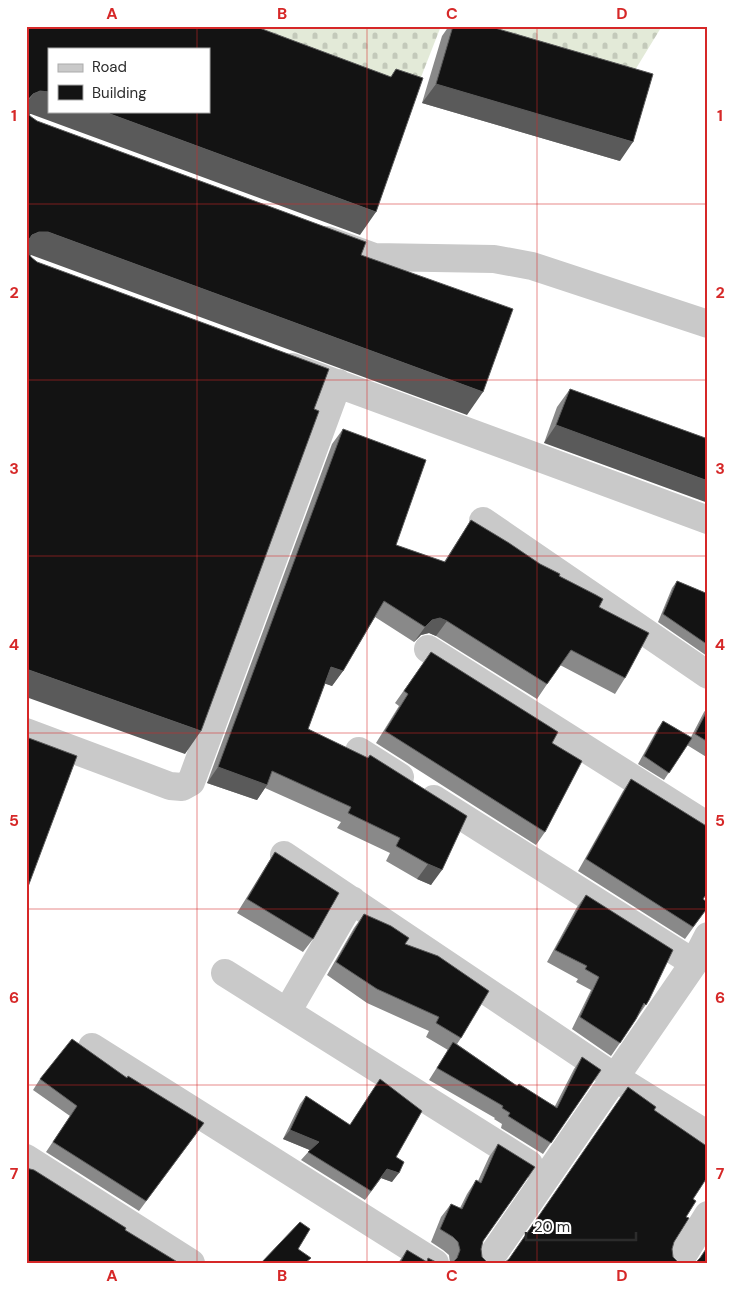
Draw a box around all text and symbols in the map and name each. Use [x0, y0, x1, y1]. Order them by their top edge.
text: A [106, 3, 118, 24]
text: B [277, 3, 287, 24]
text: C [446, 3, 458, 24]
text: D [616, 3, 628, 24]
legend [48, 48, 210, 112]
text: Road [92, 57, 127, 77]
text: Building [92, 83, 147, 103]
text: 1 [11, 105, 17, 126]
text: 1 [717, 105, 723, 126]
text: 2 [9, 282, 19, 303]
text: 2 [715, 282, 725, 303]
text: 3 [9, 458, 19, 479]
text: 3 [715, 458, 725, 479]
text: 4 [9, 634, 19, 655]
text: 4 [715, 634, 725, 655]
text: 5 [9, 810, 19, 831]
text: 5 [715, 810, 725, 831]
text: 6 [9, 987, 19, 1008]
text: 6 [715, 987, 725, 1008]
text: 7 [10, 1163, 19, 1184]
text: 7 [716, 1163, 725, 1184]
scale bar [526, 1209, 636, 1241]
text: 20 m [534, 1217, 570, 1237]
text: A [106, 1265, 118, 1286]
text: B [277, 1265, 287, 1286]
text: C [446, 1265, 458, 1286]
text: D [616, 1265, 628, 1286]

